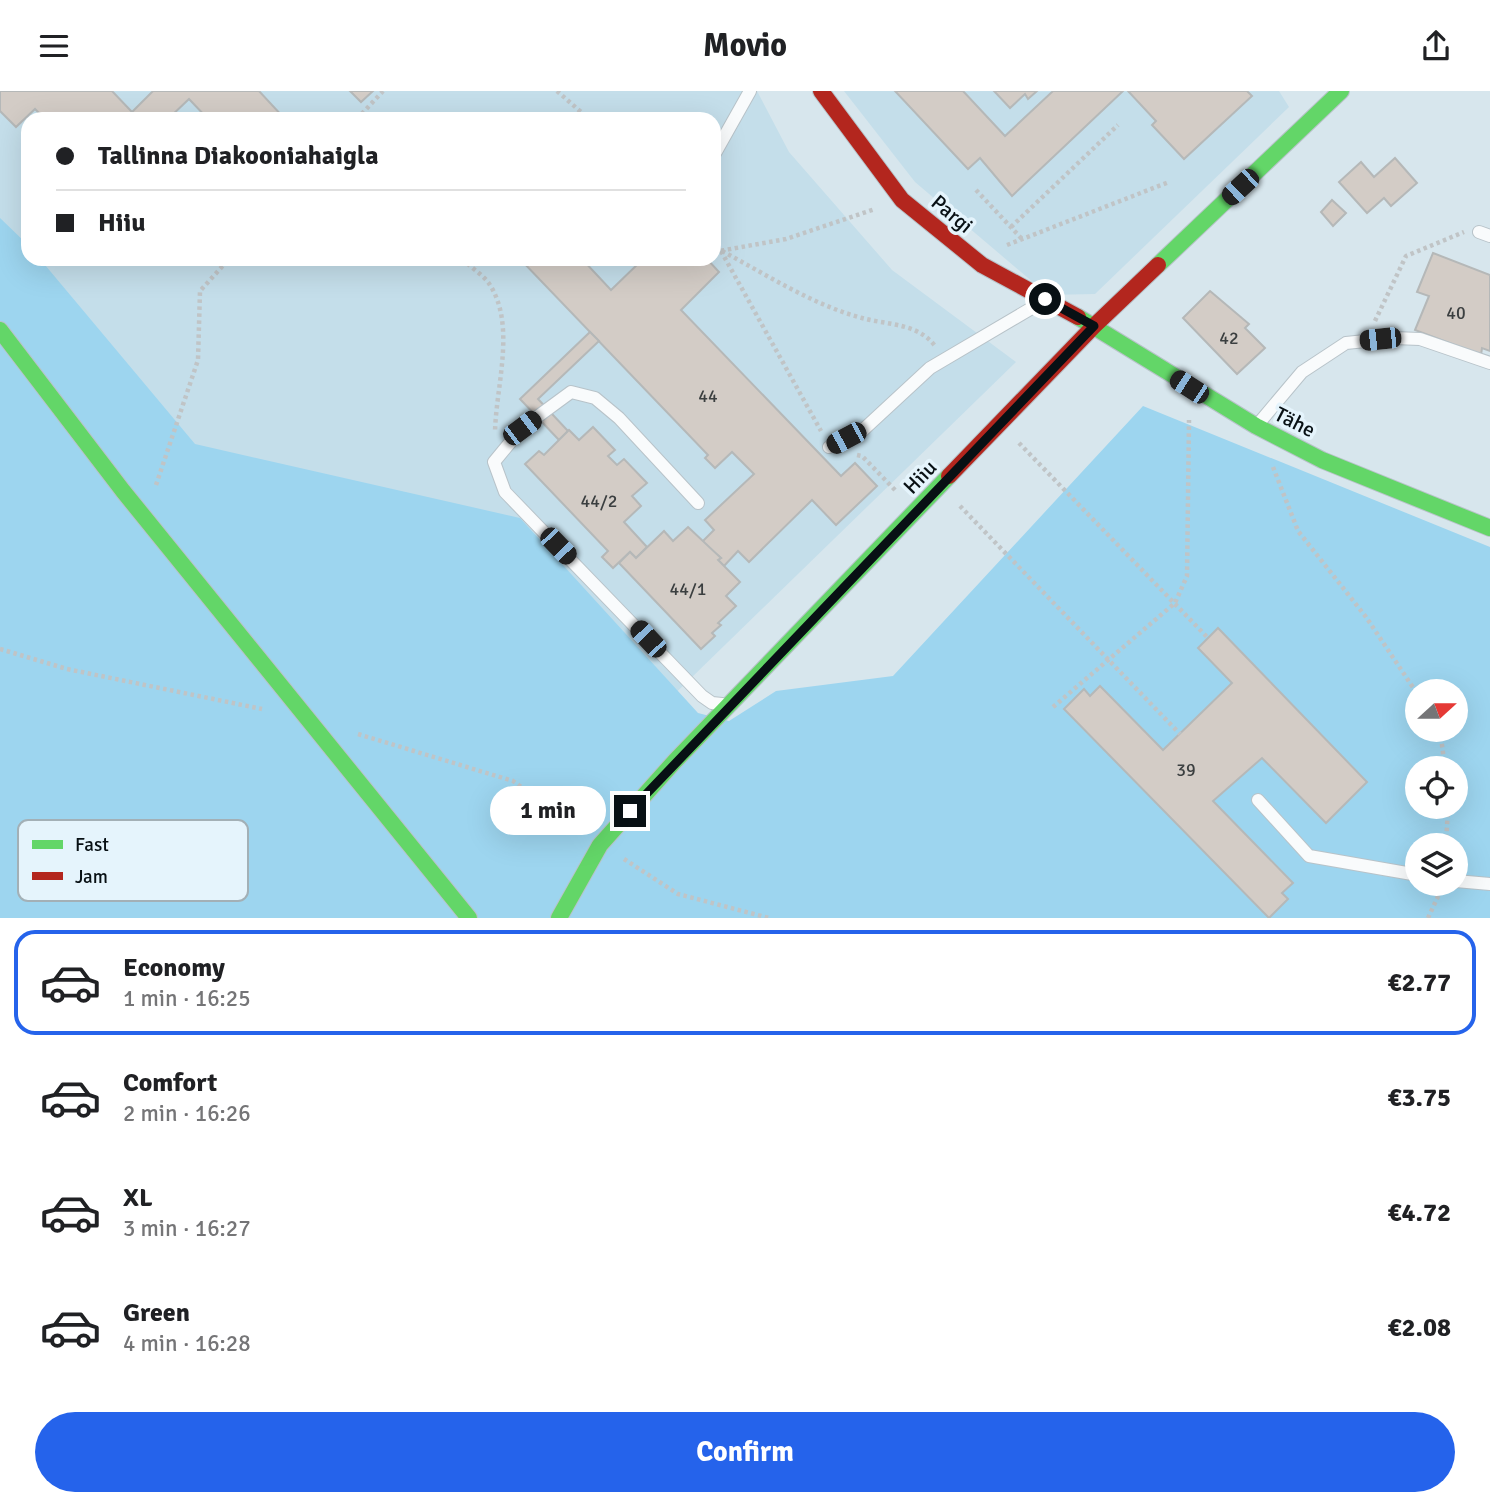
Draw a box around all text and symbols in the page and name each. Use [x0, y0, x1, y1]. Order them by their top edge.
text: Movio [703, 26, 787, 65]
icon: menu [35, 27, 73, 65]
icon: share [1417, 27, 1455, 65]
text: Tallinna Diakooniahaigla [98, 140, 379, 172]
car [1218, 165, 1263, 209]
street label: Pargi [926, 189, 978, 239]
text: Hiiu [98, 207, 146, 239]
route start [1029, 283, 1061, 315]
house number: 40 [1446, 302, 1466, 324]
car [1359, 326, 1402, 352]
house number: 42 [1219, 327, 1239, 349]
car [1166, 367, 1213, 407]
house number: 44 [698, 385, 718, 407]
street label: Tähe [1270, 401, 1320, 443]
car [499, 407, 546, 449]
car [823, 419, 870, 457]
street label: Hiiu [898, 455, 942, 499]
house number: 44/2 [581, 490, 617, 512]
car [536, 524, 581, 568]
house number: 44/1 [670, 578, 706, 600]
car [626, 616, 671, 662]
north arrow [1405, 679, 1468, 742]
map controls [1405, 679, 1468, 896]
button: locate [1405, 756, 1468, 819]
house number: 39 [1176, 759, 1196, 781]
callout: 1 min [490, 787, 606, 835]
route end [614, 795, 646, 827]
text: 1 min [520, 796, 576, 825]
legend [18, 820, 248, 901]
text: Fast [75, 833, 109, 857]
button: layers [1405, 833, 1468, 896]
text: Jam [75, 865, 108, 889]
icon: car [39, 951, 102, 1014]
text: Economy [123, 952, 225, 984]
text: €2.77 [1387, 967, 1451, 999]
text: 1 min · 16:25 [123, 984, 251, 1013]
icon: car [39, 1066, 102, 1129]
text: Comfort [123, 1067, 217, 1099]
text: €3.75 [1387, 1082, 1451, 1114]
text: 2 min · 16:26 [123, 1099, 251, 1128]
icon: car [39, 1181, 102, 1244]
text: XL [123, 1182, 153, 1214]
text: €4.72 [1387, 1197, 1451, 1229]
text: 3 min · 16:27 [123, 1214, 251, 1243]
icon: car [39, 1296, 102, 1359]
text: Green [123, 1297, 190, 1329]
text: €2.08 [1387, 1312, 1451, 1344]
text: 4 min · 16:28 [123, 1329, 251, 1358]
button: Confirm [35, 1412, 1455, 1492]

